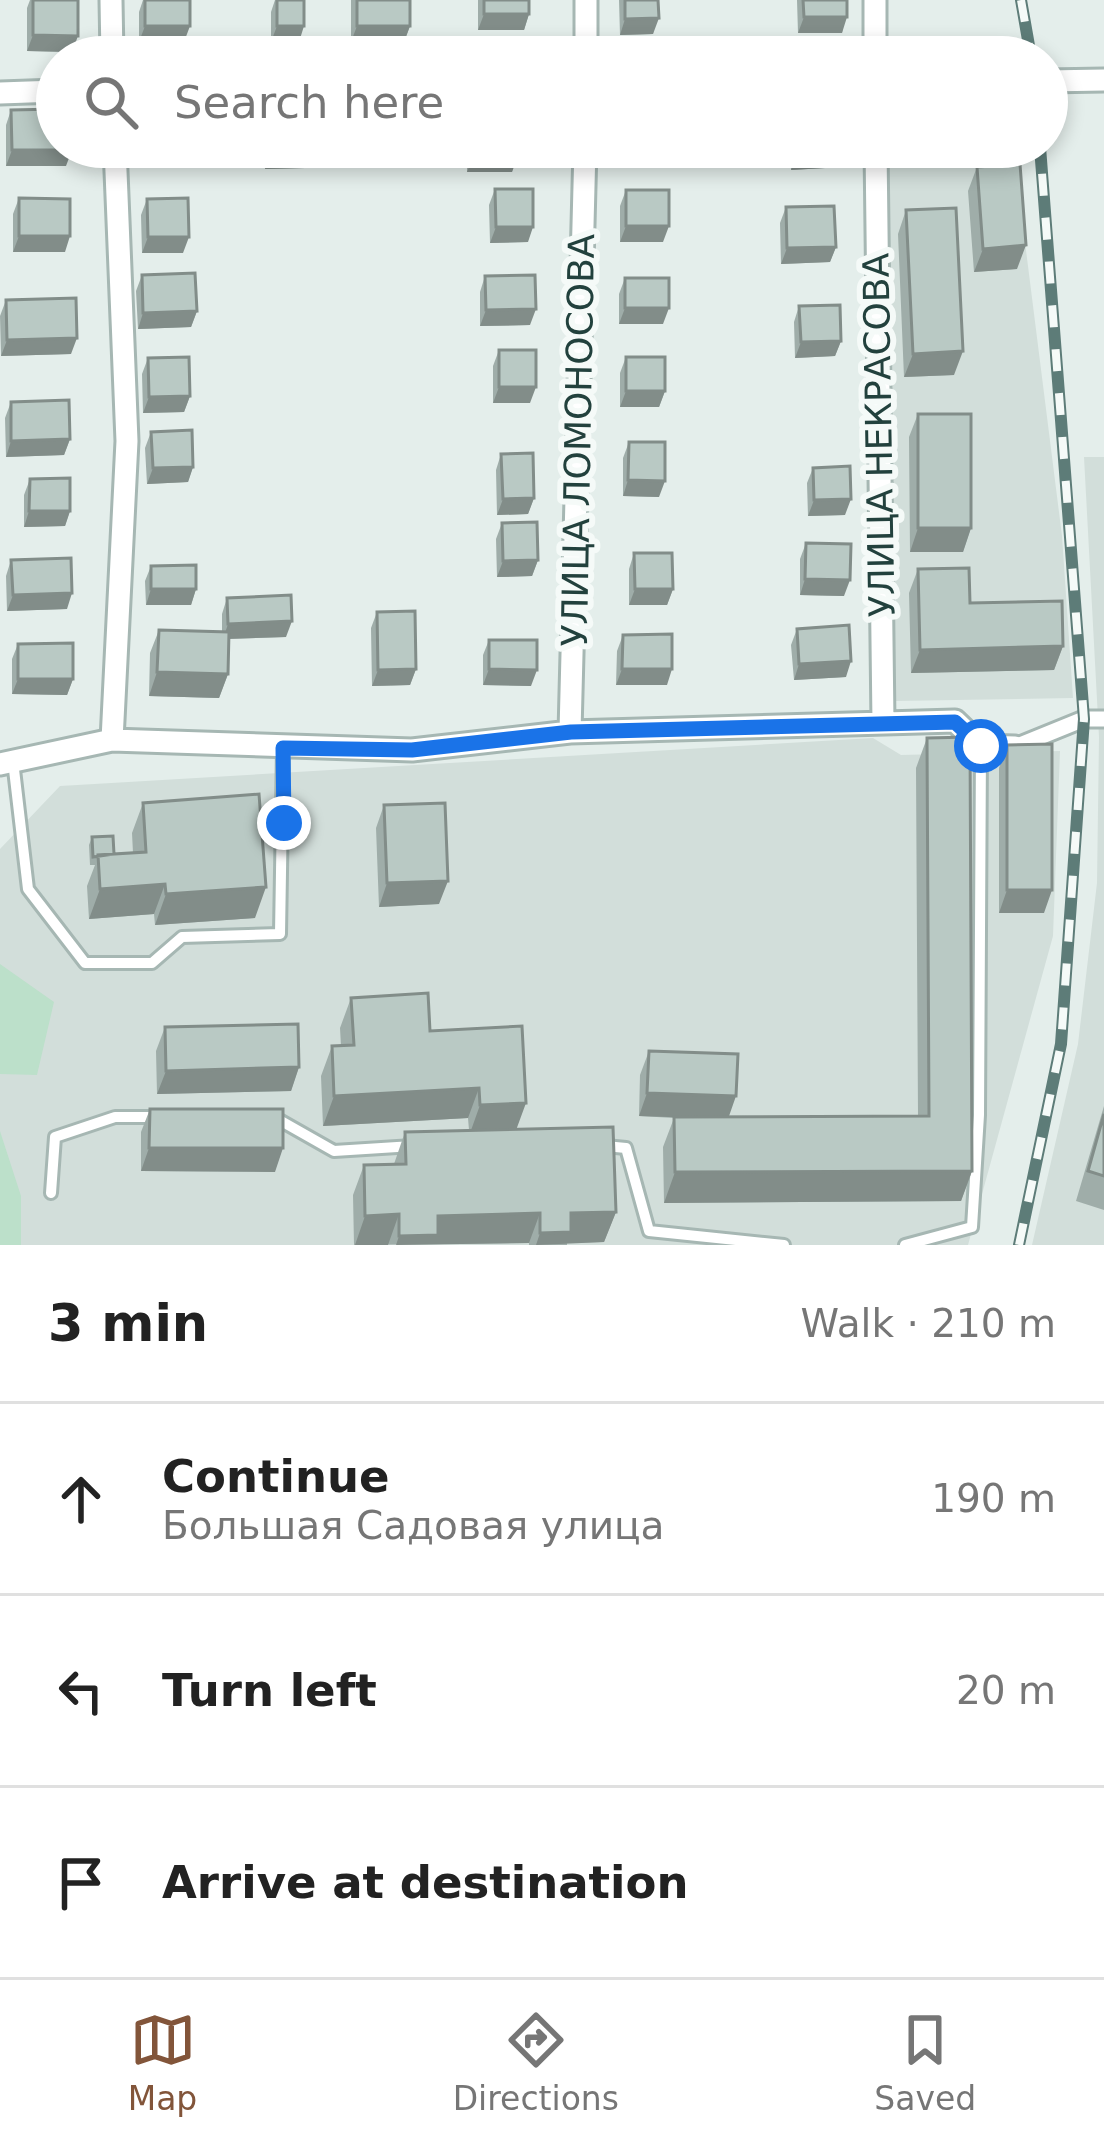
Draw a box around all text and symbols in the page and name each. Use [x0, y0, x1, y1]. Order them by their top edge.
search box [36, 36, 1068, 168]
icon: search [78, 69, 144, 135]
text: Search here [174, 76, 444, 129]
street label: УЛИЦА ЛОМОНОСОВА [554, 233, 602, 647]
street label: УЛИЦА НЕКРАСОВА [855, 252, 903, 618]
route start [954, 719, 1008, 773]
route end [257, 796, 311, 850]
text: 3 min [48, 1294, 208, 1353]
text: Walk · 210 m [801, 1301, 1056, 1346]
text: Continue [162, 1450, 390, 1503]
icon: ahead [48, 1466, 114, 1532]
text: 190 m [931, 1476, 1056, 1521]
text: Большая Садовая улица [162, 1503, 664, 1548]
icon: left [48, 1658, 114, 1724]
text: Turn left [162, 1664, 377, 1717]
text: 20 m [956, 1668, 1056, 1713]
icon: arrive [48, 1850, 114, 1916]
text: Arrive at destination [162, 1856, 688, 1909]
tab: Map [128, 2007, 197, 2118]
tab: Directions [453, 2007, 619, 2118]
tab: Saved [874, 2007, 976, 2118]

